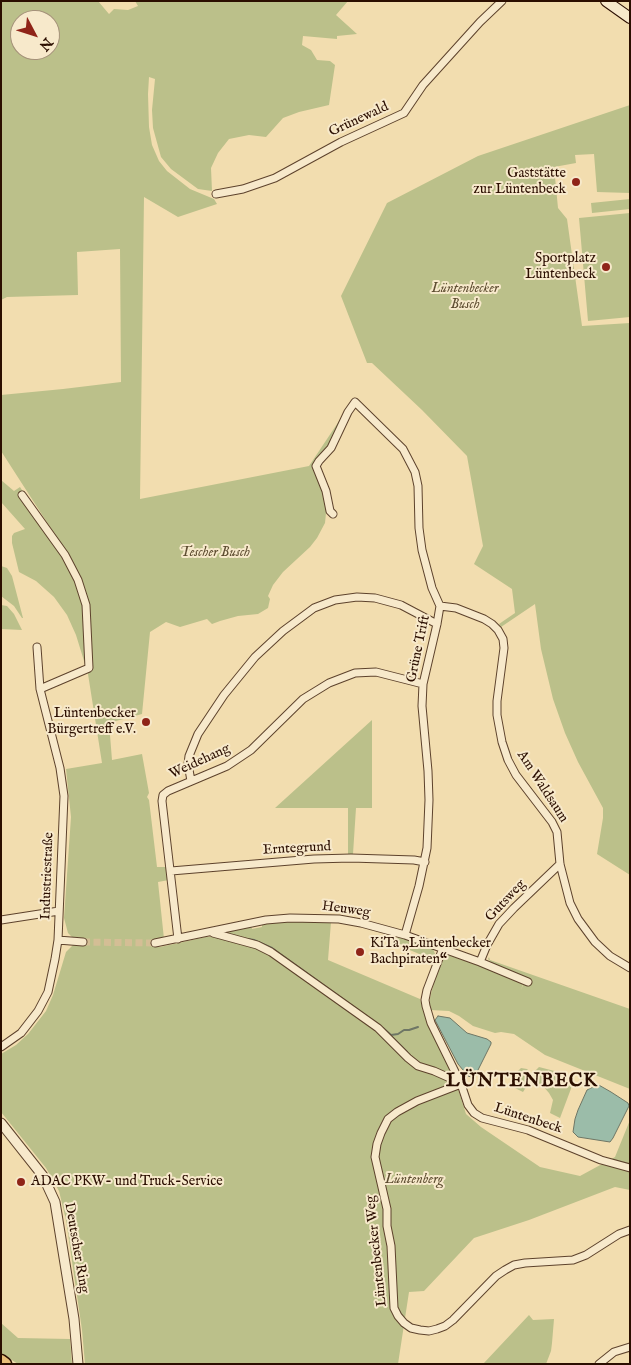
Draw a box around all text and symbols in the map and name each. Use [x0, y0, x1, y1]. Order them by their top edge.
north arrow [10, 10, 60, 60]
text: N [35, 34, 57, 54]
street label: Grünewald [326, 99, 392, 141]
place label: Gaststätte zur Lüntenbeck [473, 166, 566, 198]
marker: Gaststätte zur Lüntenbeck [570, 176, 582, 188]
place label: Sportplatz Lüntenbeck [525, 251, 596, 284]
marker: Sportplatz Lüntenbeck [600, 261, 612, 273]
park label: Lüntenbecker Busch [431, 281, 499, 314]
park label: Tescher Busch [180, 545, 250, 561]
street label: Grüne Trift [404, 614, 434, 684]
place label: Lüntenbecker Bürgertreff e.V. [47, 706, 136, 739]
marker: Lüntenbecker Bürgertreff e.V. [140, 716, 152, 728]
street label: Weidehang [167, 741, 233, 783]
street label: Am Waldsaum [513, 748, 571, 826]
street label: Industriestraße [38, 832, 58, 920]
street label: Erntegrund [262, 839, 332, 859]
street label: Gutsweg [482, 877, 530, 925]
street label: Heuweg [321, 898, 371, 922]
place label: KiTa „Lüntenbecker Bachpiraten“ [370, 936, 491, 969]
marker: KiTa „Lüntenbecker Bachpiraten“ [354, 946, 366, 958]
district label: LÜNTENBECK [445, 1071, 599, 1093]
street label: Lüntenbeck [492, 1100, 564, 1138]
park label: Lüntenberg [385, 1172, 443, 1188]
place label: ADAC PKW- und Truck-Service [31, 1174, 223, 1190]
marker: ADAC PKW- und Truck-Service [15, 1176, 27, 1188]
street label: Lüntenbecker Weg [363, 1194, 391, 1308]
street label: Deutscher Ring [60, 1201, 92, 1295]

